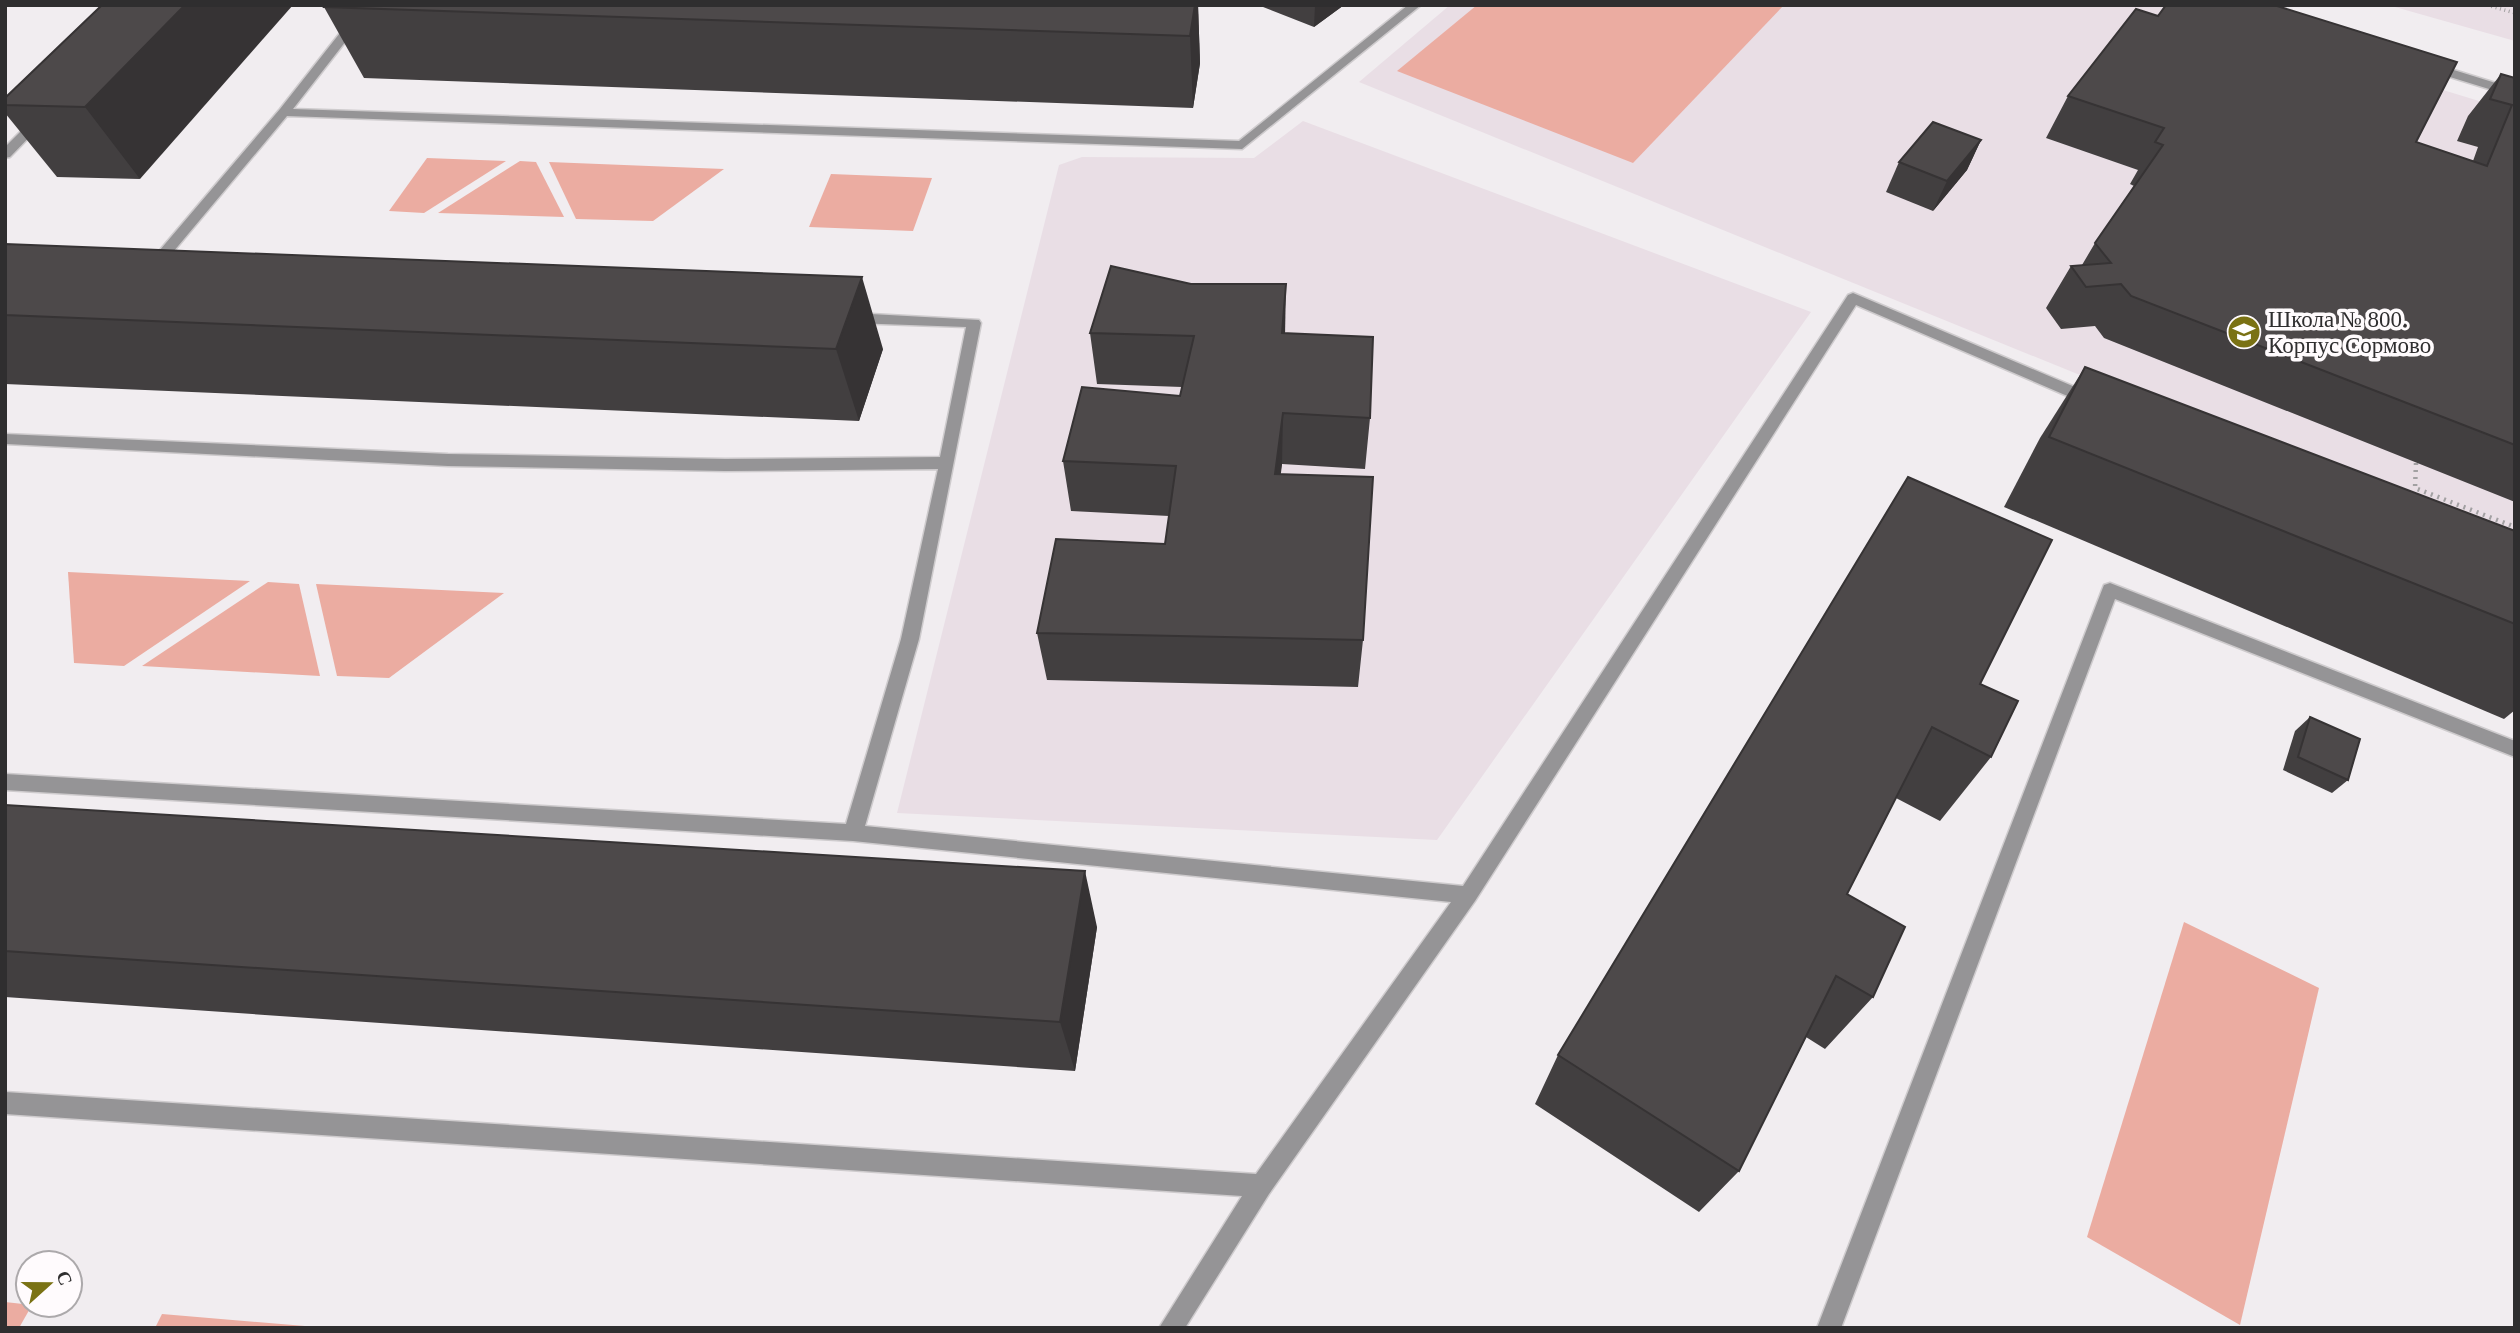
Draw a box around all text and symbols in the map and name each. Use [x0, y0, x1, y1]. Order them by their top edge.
place label: Школа № 800. Корпус Сормово [2268, 307, 2431, 358]
school or university icon: Школа № 800. Корпус Сормово [2225, 313, 2263, 351]
north arrow [14, 1249, 84, 1319]
text: С [52, 1268, 77, 1288]

